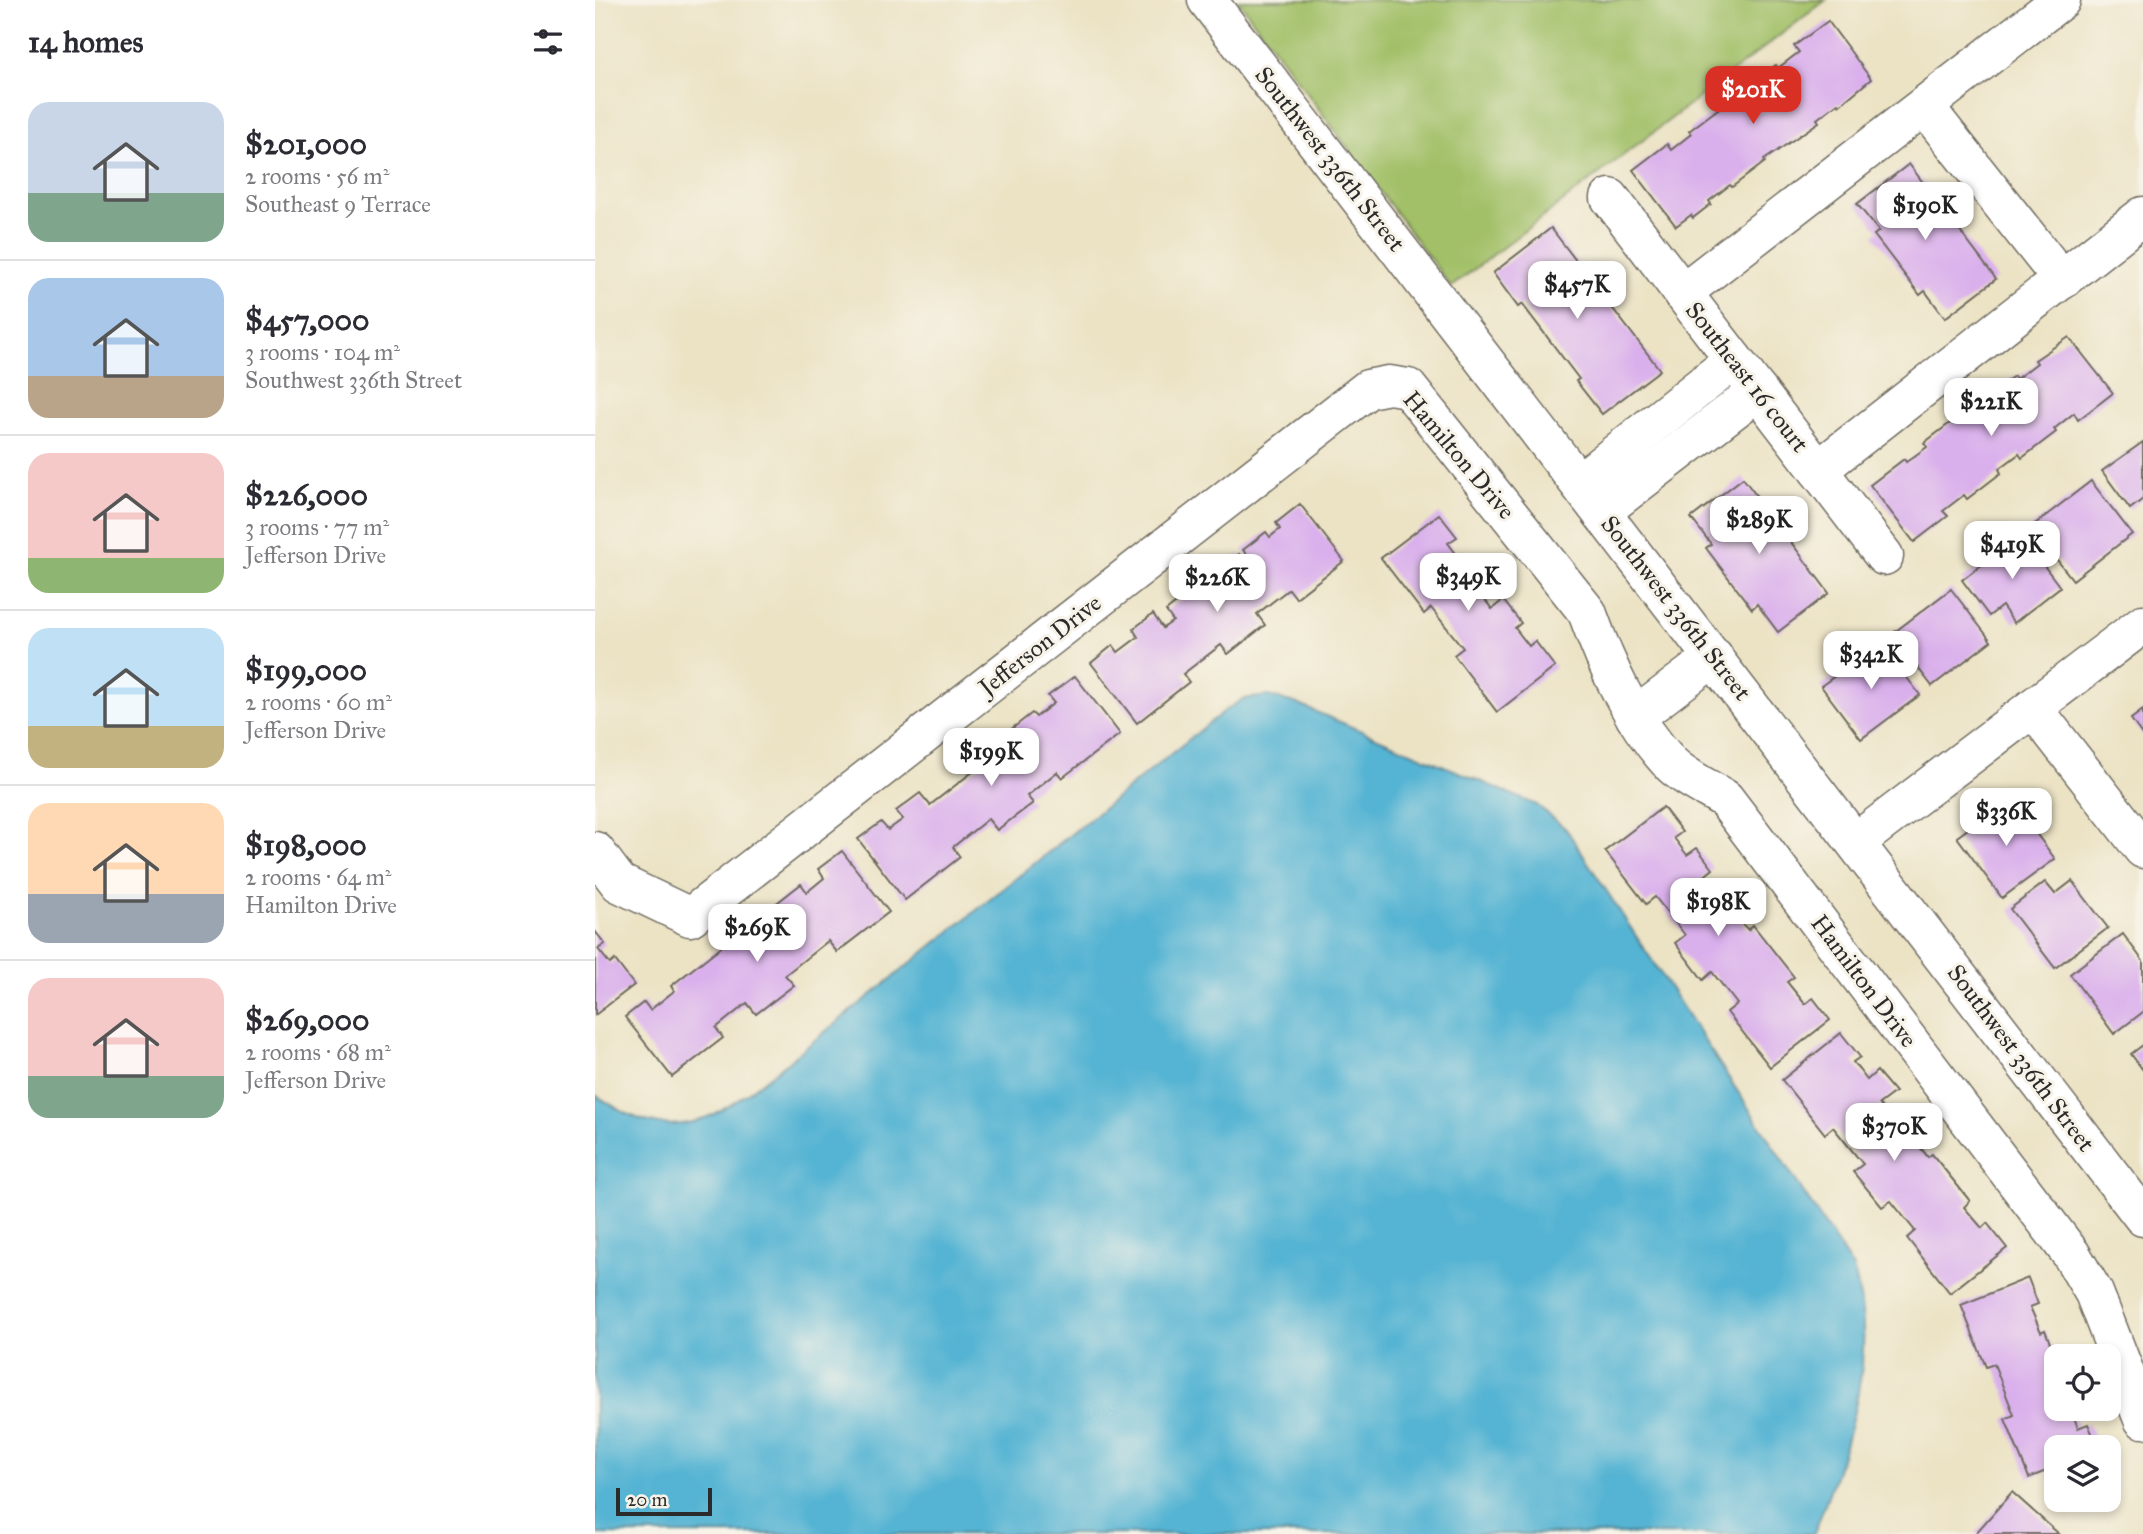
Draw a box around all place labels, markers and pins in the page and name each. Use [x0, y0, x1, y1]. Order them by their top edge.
pin: $201K [1704, 66, 1802, 126]
pin: $190K [1876, 182, 1974, 242]
pin: $457K [1528, 262, 1626, 321]
pin: $221K [1942, 378, 2040, 438]
pin: $289K [1710, 496, 1808, 556]
pin: $419K [1963, 522, 2061, 581]
pin: $226K [1168, 554, 1266, 614]
pin: $349K [1419, 554, 1517, 613]
pin: $342K [1822, 632, 1920, 691]
pin: $199K [942, 728, 1040, 788]
pin: $336K [1957, 788, 2055, 848]
pin: $198K [1669, 878, 1767, 938]
pin: $269K [708, 904, 806, 964]
pin: $370K [1845, 1104, 1943, 1163]

